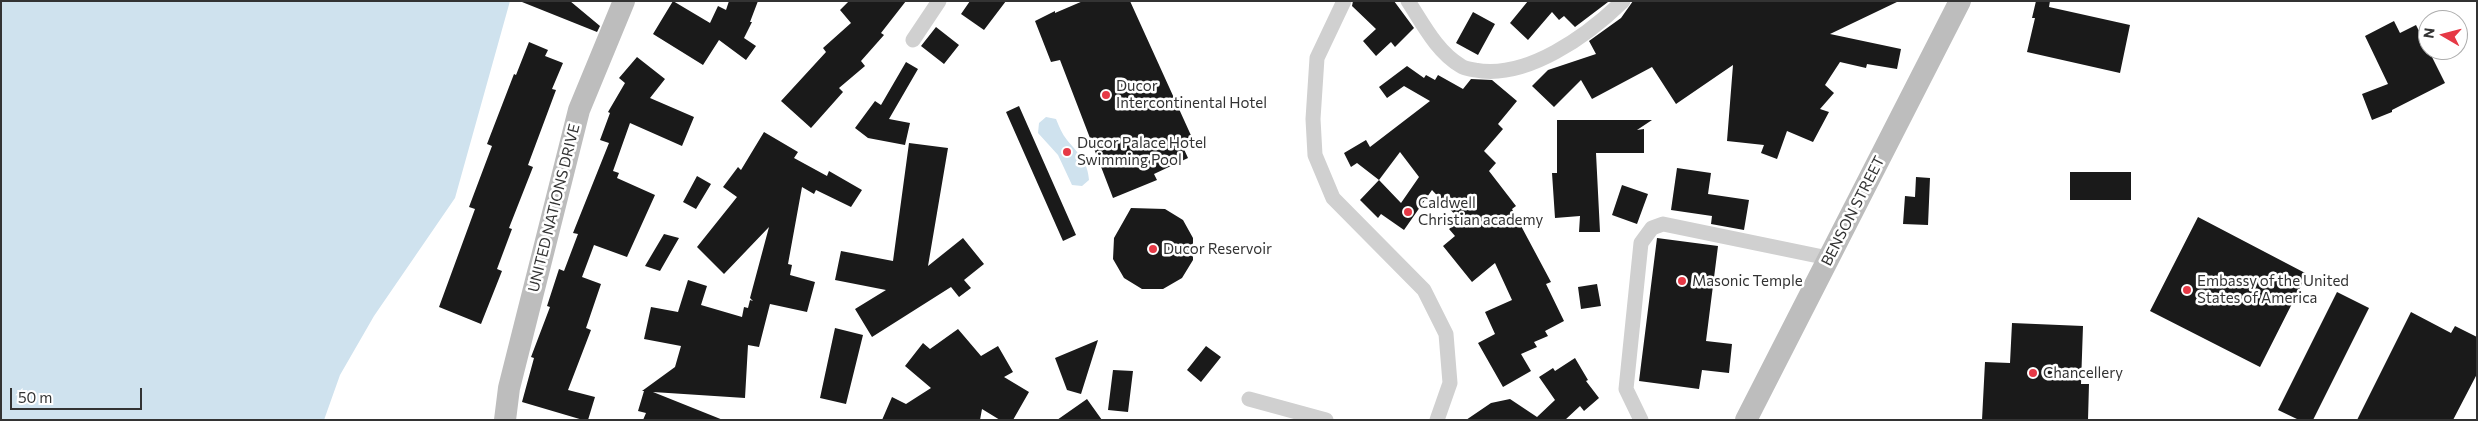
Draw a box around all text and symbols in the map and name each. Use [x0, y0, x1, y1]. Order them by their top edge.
north arrow [2418, 10, 2468, 60]
text: N [2419, 27, 2438, 39]
place label: Ducor Intercontinental Hotel [1116, 77, 1267, 112]
marker: Ducor Intercontinental Hotel [1100, 89, 1112, 101]
street label: UNITED NATIONS DRIVE [524, 122, 584, 294]
place label: Ducor Palace Hotel Swimming Pool [1077, 134, 1207, 169]
marker: Ducor Palace Hotel Swimming Pool [1061, 146, 1073, 158]
street label: BENSON STREET [1818, 153, 1888, 269]
place label: Caldwell Christian academy [1418, 194, 1543, 229]
marker: Caldwell Christian academy [1402, 206, 1414, 218]
place label: Ducor Reservoir [1163, 240, 1272, 258]
marker: Ducor Reservoir [1147, 243, 1159, 255]
place label: Masonic Temple [1692, 272, 1803, 290]
place label: Embassy of the United States of America [2197, 272, 2349, 307]
marker: Masonic Temple [1676, 275, 1688, 287]
marker: Embassy of the United States of America [2181, 284, 2193, 296]
place label: Chancellery [2043, 364, 2123, 382]
marker: Chancellery [2027, 367, 2039, 379]
scale bar [12, 378, 145, 410]
text: 50 m [18, 388, 52, 406]

